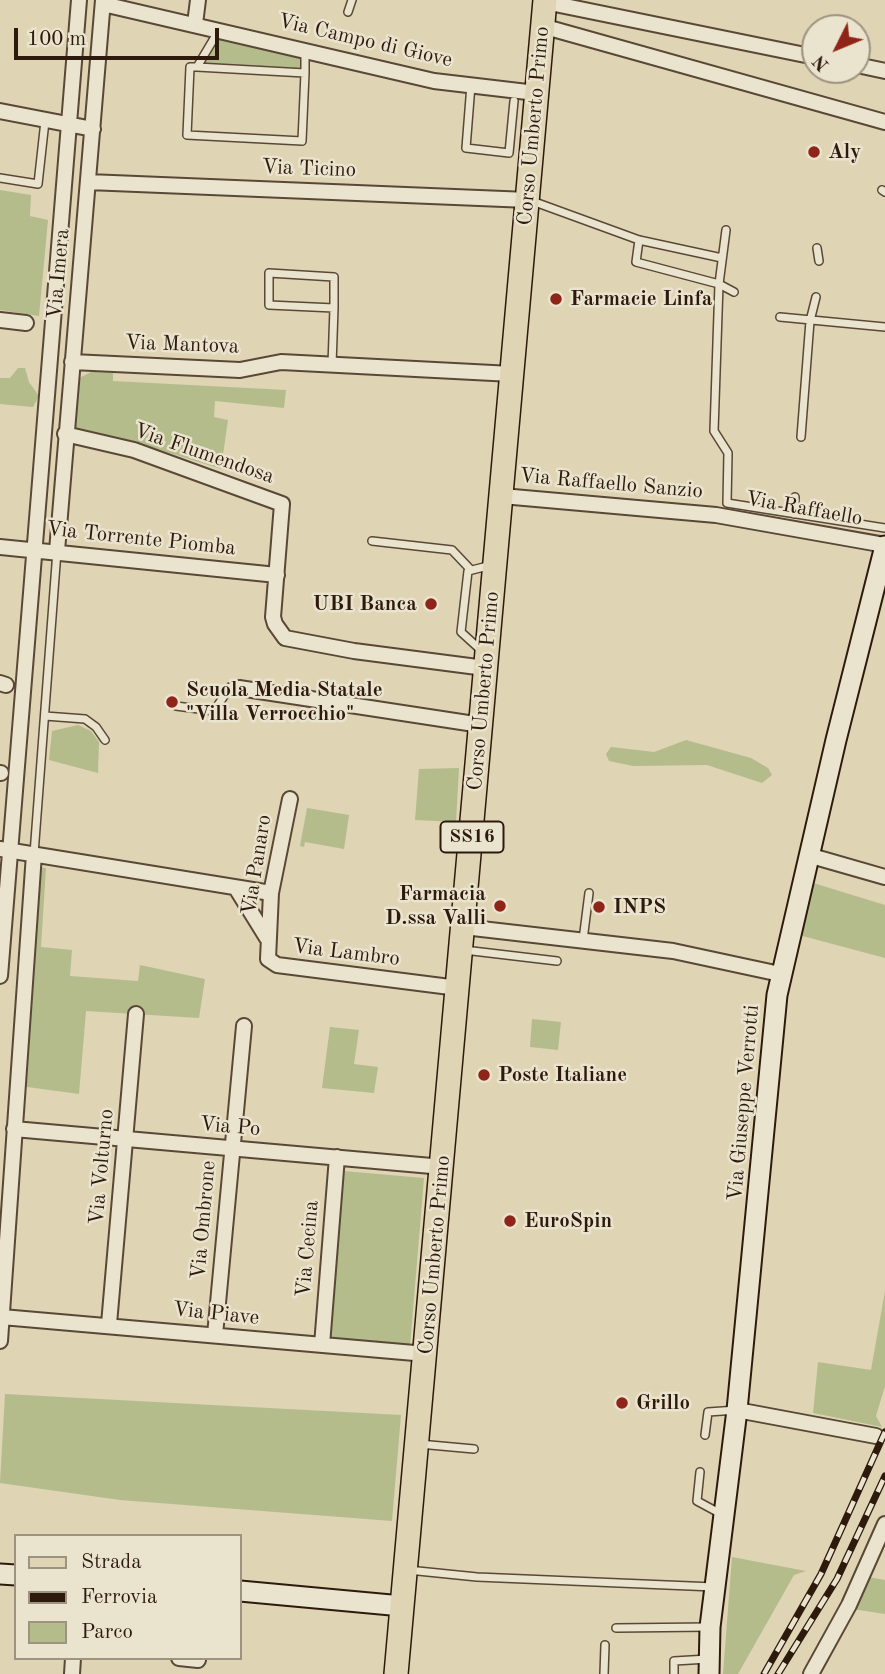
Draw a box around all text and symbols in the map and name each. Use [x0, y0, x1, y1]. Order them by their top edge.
street label: Via Campo di Giove [275, 9, 455, 73]
scale bar [18, 14, 222, 58]
north arrow [801, 14, 871, 84]
street label: Corso Umberto Primo [513, 25, 555, 227]
text: 100 m [27, 29, 86, 50]
text: N [810, 51, 834, 74]
place label: Aly [828, 139, 861, 165]
marker: Aly [806, 144, 822, 160]
street label: Via Ticino [261, 155, 357, 183]
street label: Via Imera [42, 228, 76, 320]
place label: Farmacie Linfa [570, 286, 712, 312]
marker: Farmacie Linfa [548, 291, 564, 307]
street label: Via Mantova [124, 330, 240, 360]
street label: Via Flumendosa [130, 418, 278, 490]
street label: Via Raffaello Sanzio [518, 463, 704, 505]
street label: Via Raffaello [744, 486, 864, 532]
street label: Via Torrente Piomba [45, 517, 237, 561]
street label: Corso Umberto Primo [463, 590, 505, 792]
place label: UBI Banca [313, 591, 417, 617]
marker: UBI Banca [423, 596, 439, 612]
place label: Scuola Media Statale "Villa Verrocchio" [186, 677, 383, 727]
marker: Scuola Media Statale "Villa Verrocchio" [164, 694, 180, 710]
street label: Via Panaro [237, 813, 277, 917]
road number: SS16 [440, 822, 504, 852]
place label: Farmacia D.ssa Valli [385, 881, 486, 931]
place label: INPS [613, 894, 666, 920]
marker: Farmacia D.ssa Valli [492, 898, 508, 914]
marker: INPS [591, 899, 607, 915]
street label: Via Lambro [291, 934, 401, 972]
street label: Via Giuseppe Verrotti [723, 1004, 765, 1202]
place label: Poste Italiane [498, 1062, 627, 1088]
marker: Poste Italiane [476, 1067, 492, 1083]
street label: Via Volturno [84, 1108, 120, 1226]
street label: Via Po [199, 1112, 261, 1142]
street label: Corso Umberto Primo [414, 1154, 456, 1356]
street label: Via Ombrone [186, 1159, 222, 1281]
street label: Via Cecina [291, 1199, 325, 1299]
place label: EuroSpin [524, 1208, 612, 1234]
marker: EuroSpin [502, 1213, 518, 1229]
street label: Via Piave [172, 1297, 260, 1331]
place label: Grillo [636, 1390, 690, 1416]
marker: Grillo [614, 1395, 630, 1411]
legend [14, 1534, 242, 1660]
text: Strada [81, 1552, 142, 1573]
text: Ferrovia [81, 1587, 157, 1608]
text: Parco [81, 1622, 133, 1643]

